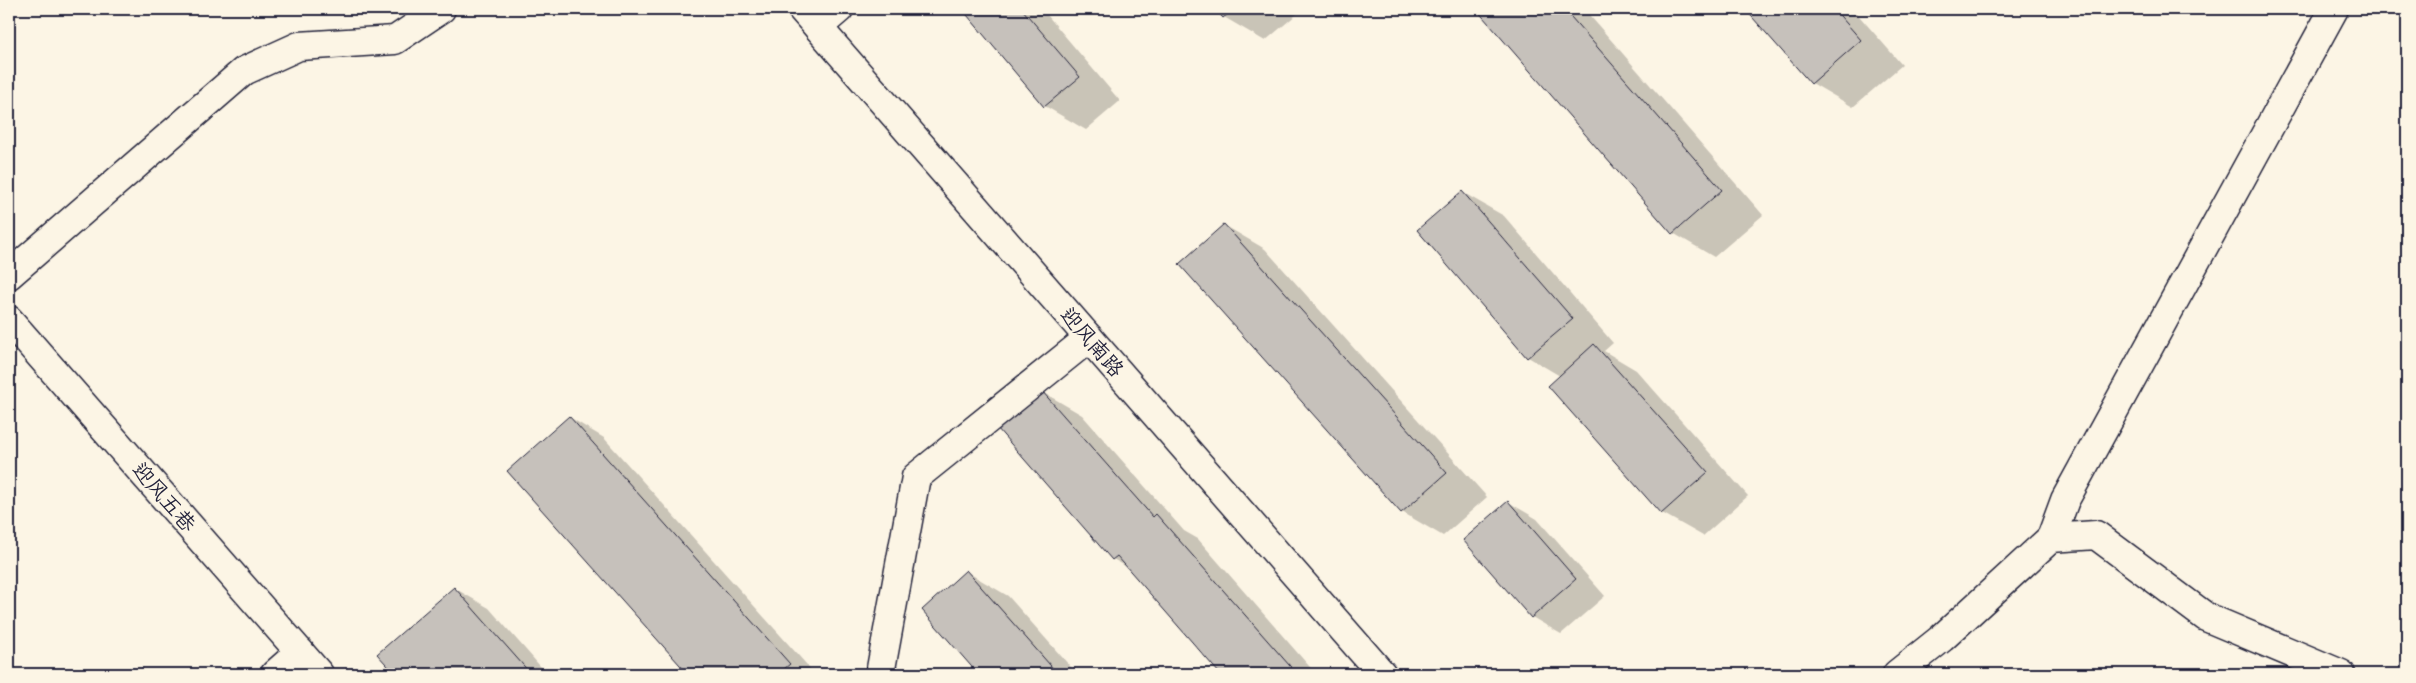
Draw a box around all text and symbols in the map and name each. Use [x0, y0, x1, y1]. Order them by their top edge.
street label: 迎风南路 [1055, 302, 1129, 382]
street label: 迎风五巷 [127, 457, 201, 537]

